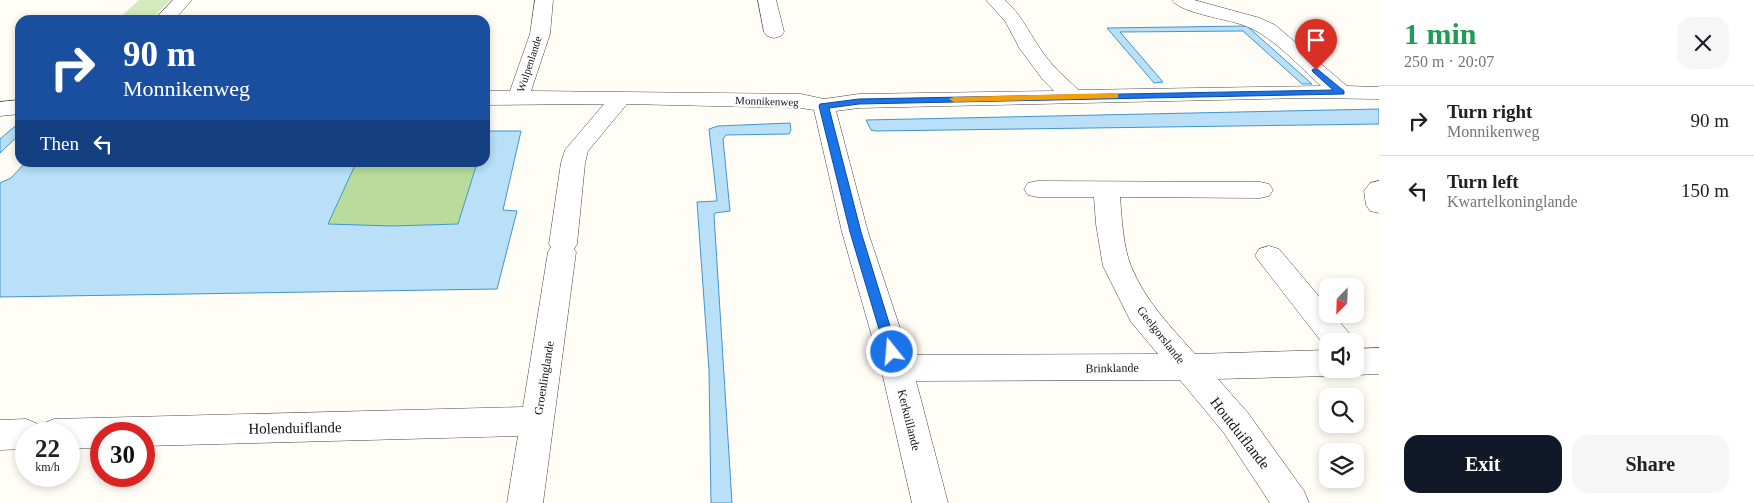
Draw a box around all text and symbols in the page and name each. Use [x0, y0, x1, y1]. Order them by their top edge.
text: 1 min [1404, 17, 1477, 50]
button: close [1677, 17, 1729, 69]
pin [1295, 19, 1337, 70]
icon: arrive [1302, 26, 1330, 54]
street label: Wulpenlande [514, 34, 544, 94]
icon: right [40, 35, 105, 100]
text: 90 m [123, 35, 196, 74]
text: 250 m · 20:07 [1404, 53, 1494, 70]
text: Monnikenweg [123, 76, 250, 101]
street label: Monnikenweg [735, 94, 799, 108]
text: Turn right [1447, 101, 1532, 122]
icon: right [1404, 107, 1432, 135]
text: 90 m [1690, 110, 1729, 131]
text: Monnikenweg [1447, 123, 1539, 140]
icon: left [89, 130, 117, 158]
text: Then [40, 133, 79, 154]
text: Turn left [1447, 171, 1519, 192]
icon: left [1404, 177, 1432, 205]
text: 150 m [1681, 180, 1729, 201]
text: Kwartelkoninglande [1447, 193, 1578, 210]
north arrow [1319, 278, 1364, 322]
map controls [1319, 278, 1364, 488]
street label: Geelgorslande [1134, 303, 1188, 367]
position arrow [865, 325, 917, 377]
button: sound [1319, 333, 1364, 378]
street label: Groenlinglande [531, 340, 557, 416]
street label: Brinklande [1085, 361, 1139, 375]
street label: Kerkuillande [895, 388, 923, 452]
button: search [1319, 388, 1364, 433]
street label: Houtduiflande [1207, 394, 1273, 472]
street label: Holenduiflande [248, 419, 342, 437]
speed limit sign: 30 [90, 422, 155, 487]
text: 22 [35, 435, 60, 462]
button: Exit [1404, 435, 1562, 493]
button: Share [1572, 435, 1729, 493]
button: layers [1319, 443, 1364, 488]
text: km/h [35, 460, 60, 474]

